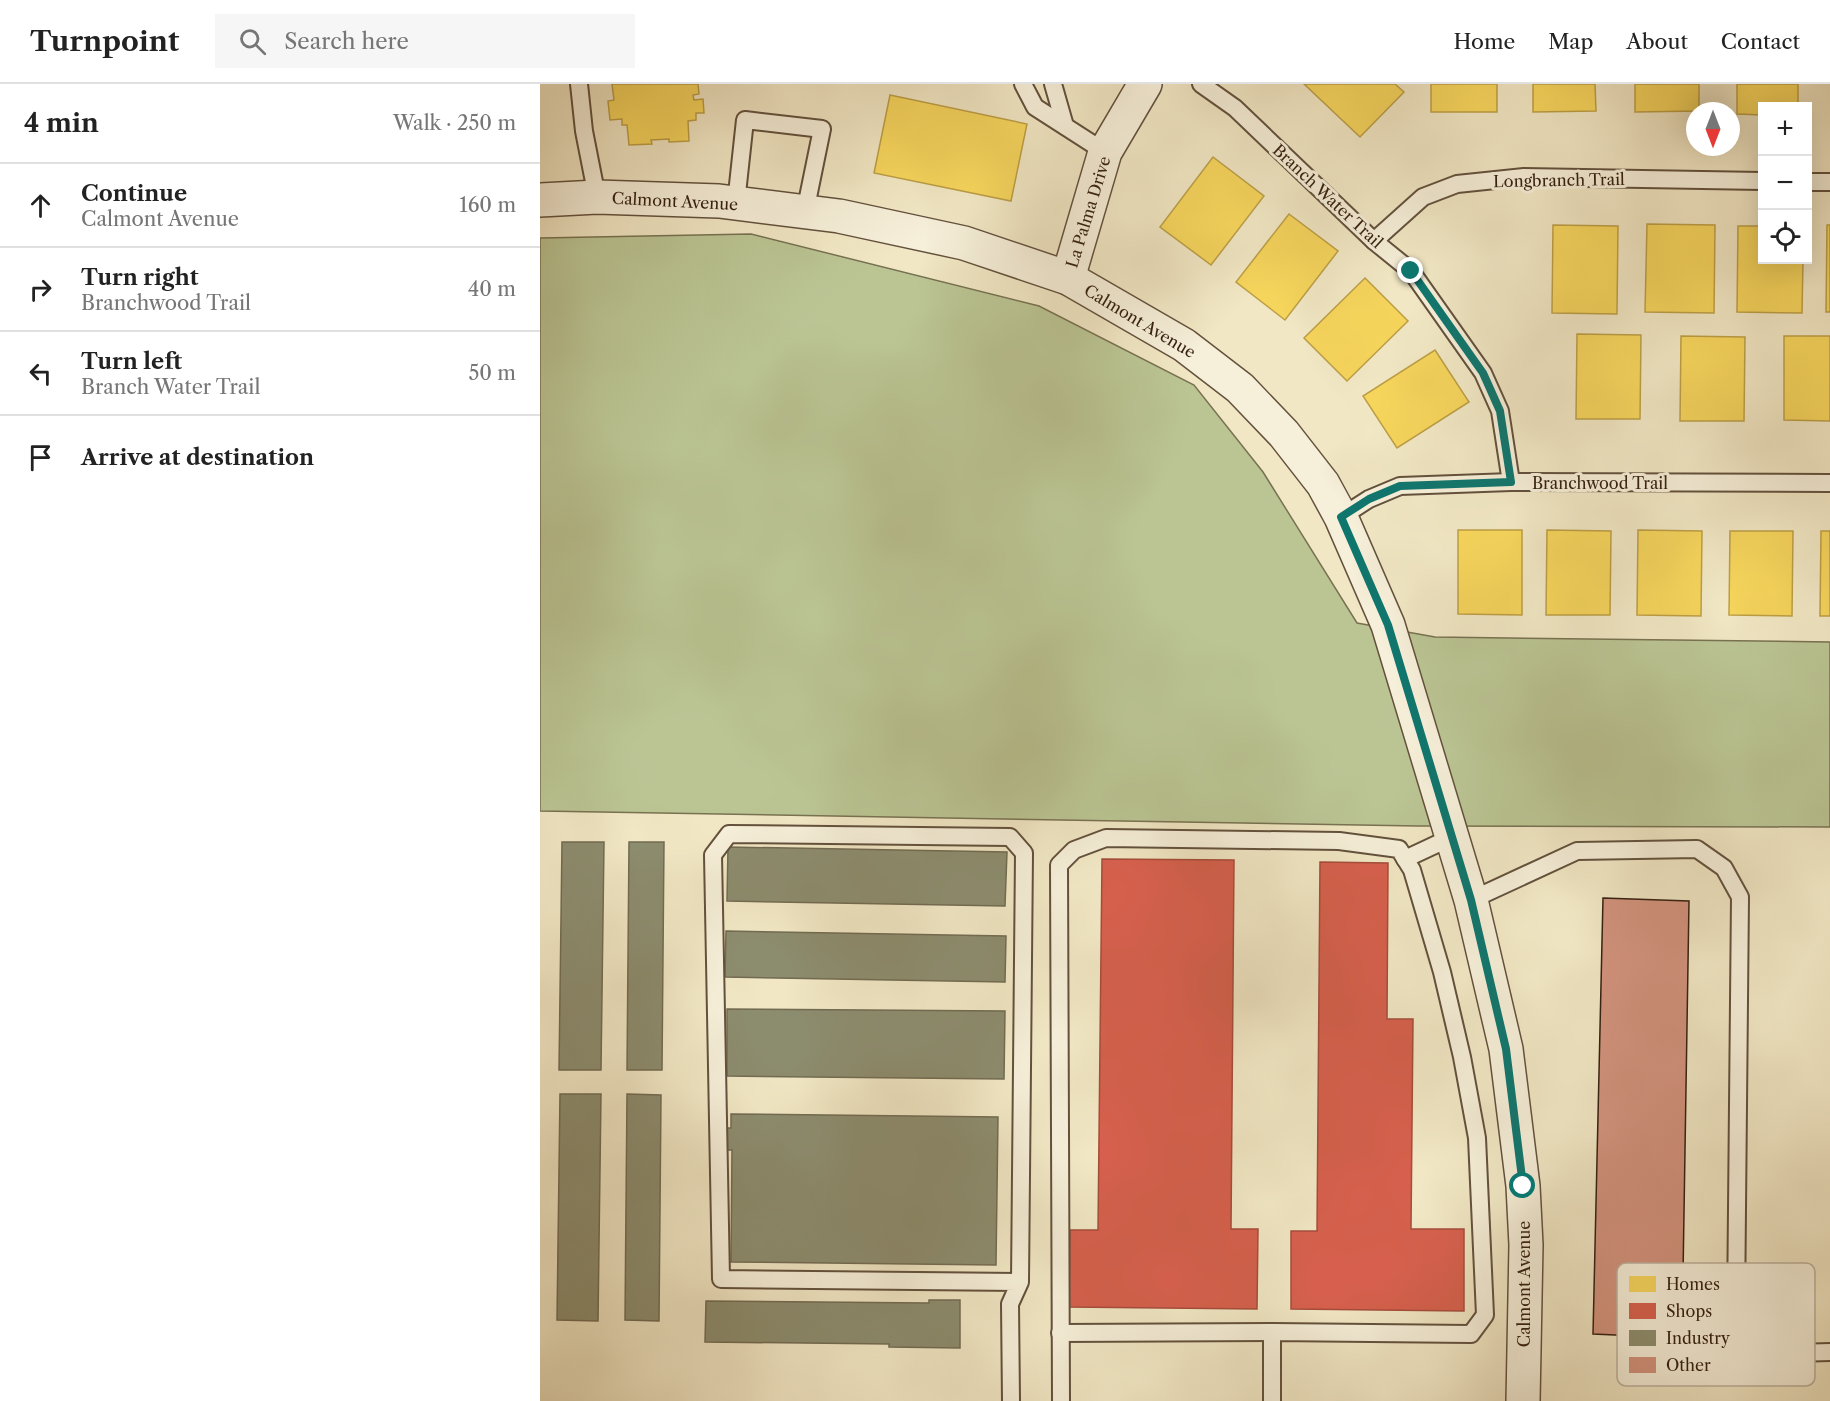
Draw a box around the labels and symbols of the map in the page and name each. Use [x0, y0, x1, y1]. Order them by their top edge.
north arrow [1686, 102, 1740, 156]
street label: Branch Water Trail [1269, 140, 1387, 252]
street label: La Palma Drive [1062, 154, 1114, 270]
street label: Longbranch Trail [1493, 169, 1625, 191]
street label: Calmont Avenue [611, 188, 739, 214]
route end [1397, 257, 1423, 283]
street label: Calmont Avenue [1081, 280, 1199, 362]
street label: Branchwood Trail [1532, 473, 1668, 493]
route start [1509, 1172, 1535, 1198]
street label: Calmont Avenue [1514, 1221, 1534, 1347]
legend [1617, 1263, 1815, 1386]
text: Homes [1666, 1274, 1720, 1294]
text: Shops [1666, 1301, 1712, 1321]
text: Industry [1666, 1328, 1731, 1348]
text: Other [1666, 1355, 1711, 1375]

